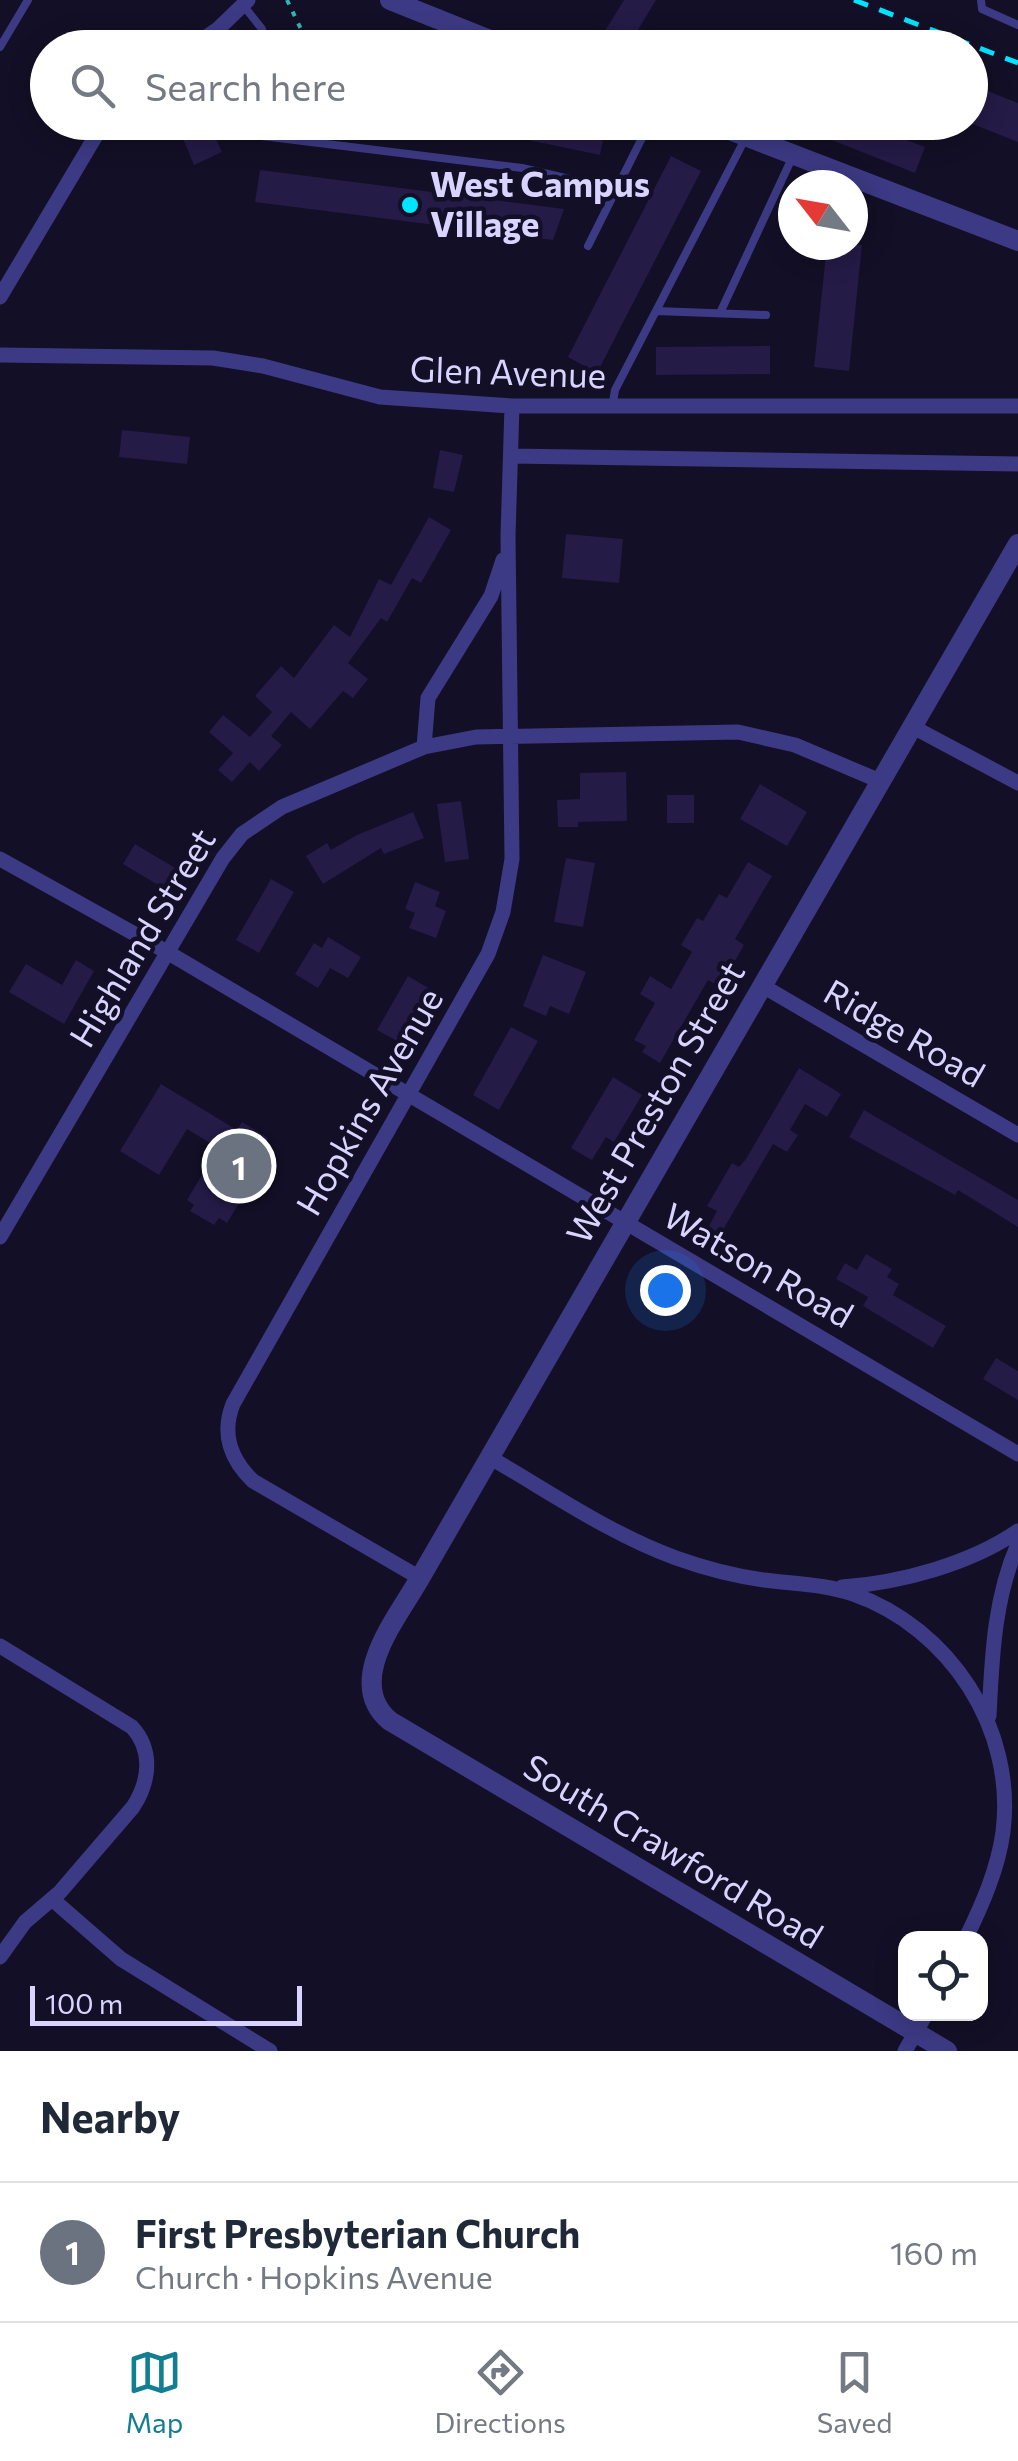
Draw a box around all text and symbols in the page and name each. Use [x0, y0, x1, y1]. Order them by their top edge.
search box [30, 30, 988, 140]
icon: search [65, 58, 120, 113]
text: Search here [145, 62, 346, 109]
place label: West Campus Village [430, 161, 650, 244]
north arrow [778, 170, 868, 260]
marker: West Campus Village [399, 194, 421, 216]
street label: Glen Avenue [409, 346, 607, 395]
street label: Highland Street [59, 820, 223, 1054]
street label: West Preston Street [555, 953, 752, 1251]
street label: Ridge Road [817, 969, 993, 1095]
street label: Hopkins Avenue [285, 980, 450, 1222]
pin: 1 [206, 1128, 272, 1204]
street label: Watson Road [657, 1192, 862, 1335]
your location [640, 1265, 691, 1316]
street label: South Crawford Road [517, 1743, 832, 1956]
map controls [898, 1931, 988, 2021]
button: locate [898, 1931, 988, 2021]
scale bar [30, 1981, 302, 2026]
text: 100 m [45, 1986, 123, 2020]
text: Nearby [40, 2090, 180, 2142]
text: First Presbyterian Church [135, 2209, 580, 2256]
text: 1 [65, 2232, 80, 2272]
text: 160 m [890, 2232, 978, 2272]
text: Church · Hopkins Avenue [135, 2256, 493, 2296]
tab: Map [126, 2345, 183, 2439]
tab: Directions [434, 2345, 566, 2439]
tab: Saved [817, 2345, 892, 2439]

